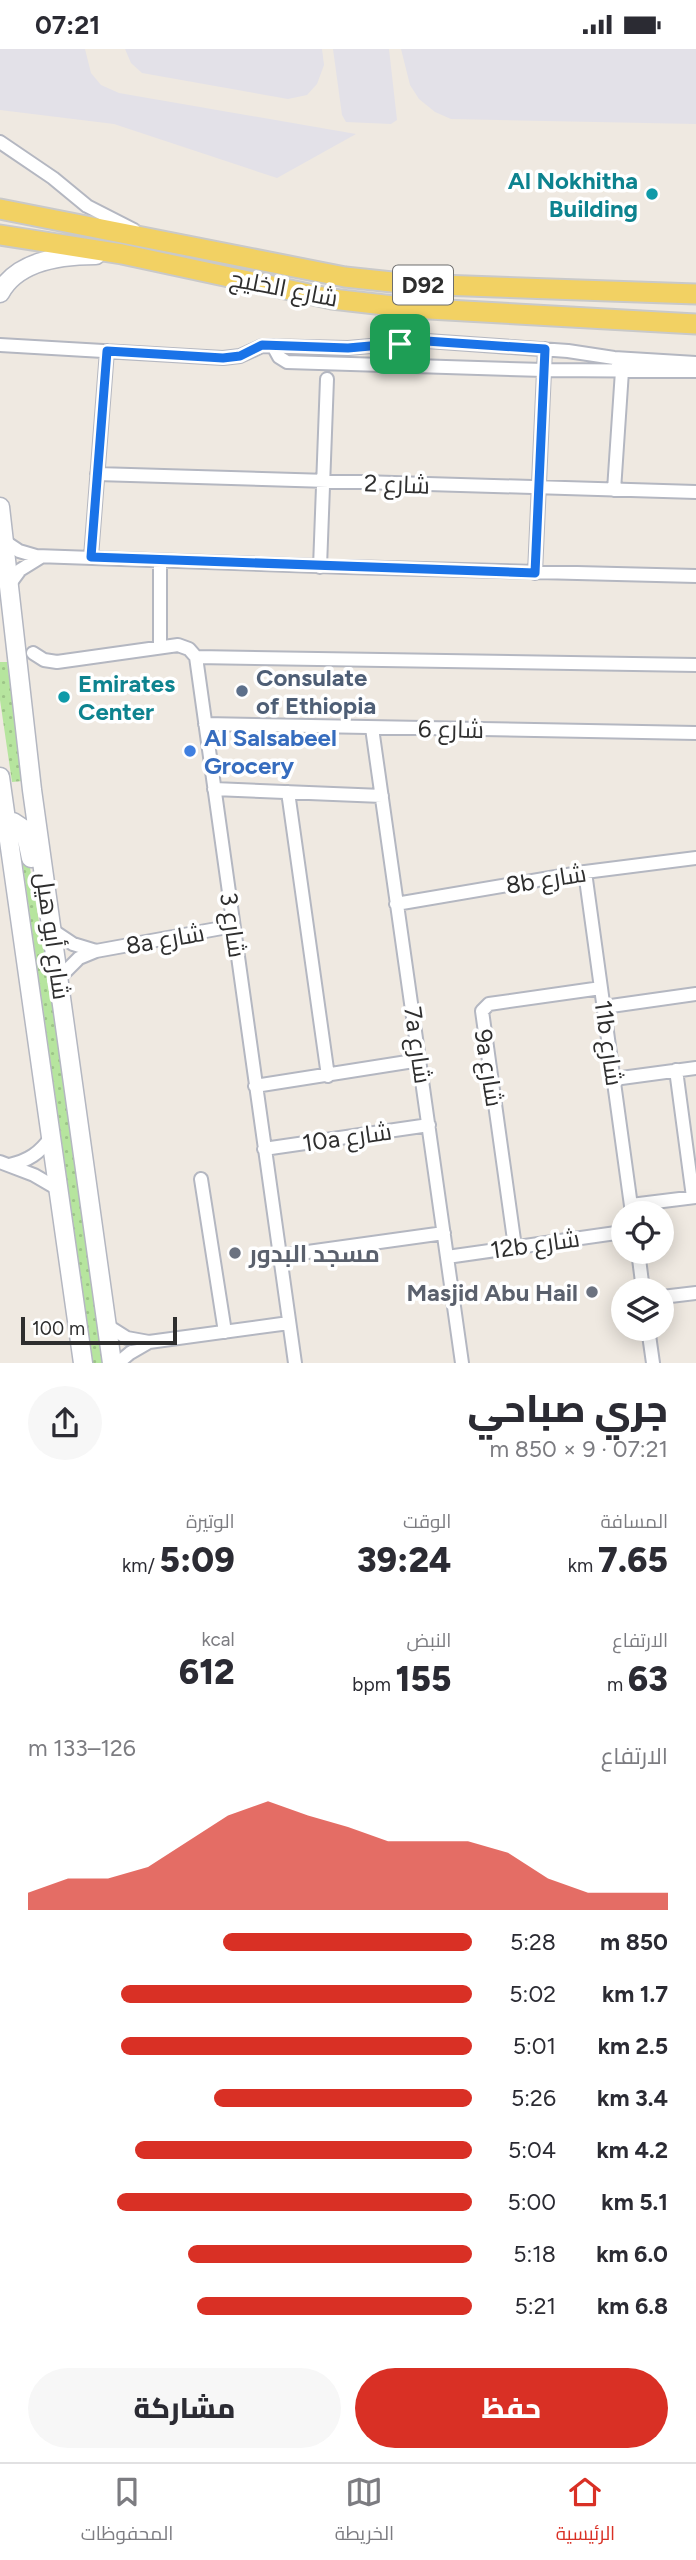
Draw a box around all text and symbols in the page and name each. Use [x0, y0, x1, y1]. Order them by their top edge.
text: 07:21 [35, 9, 100, 41]
place label: Al Nokhitha Building [508, 166, 638, 223]
marker: Al Nokhitha Building [644, 186, 660, 202]
street label: شارع الخليج [227, 263, 340, 315]
road number: D92 [393, 265, 453, 305]
pin [370, 314, 430, 374]
icon: arrive [381, 325, 419, 363]
street label: شارع 2 [364, 468, 430, 502]
place label: Consulate of Ethiopia [256, 663, 376, 720]
place label: Emirates Center [78, 669, 175, 726]
marker: Consulate of Ethiopia [234, 683, 250, 699]
marker: Emirates Center [56, 689, 72, 705]
street label: شارع 6 [418, 714, 484, 746]
place label: Al Salsabeel Grocery [204, 723, 337, 780]
marker: Al Salsabeel Grocery [182, 743, 198, 759]
street label: 8b شارع [504, 858, 589, 902]
street label: شارع أبو هيل [28, 870, 77, 1002]
street label: شارع 3 [212, 891, 252, 960]
street label: 8a شارع [123, 918, 207, 962]
street label: 11b شارع [587, 998, 629, 1088]
street label: 7a شارع [396, 1005, 438, 1086]
street label: 9a شارع [467, 1027, 509, 1109]
street label: 10a شارع [300, 1116, 394, 1160]
map controls [611, 1201, 674, 1341]
button: locate [611, 1201, 674, 1264]
street label: 12b شارع [489, 1223, 582, 1267]
place label: مسجد البدور [248, 1239, 380, 1268]
marker: مسجد البدور [227, 1245, 243, 1261]
place label: Masjid Abu Hail [406, 1278, 578, 1307]
button: layers [611, 1278, 674, 1341]
marker: Masjid Abu Hail [584, 1284, 600, 1300]
scale bar [21, 1314, 177, 1346]
text: 100 m [32, 1317, 85, 1340]
button: share [28, 1386, 102, 1460]
text: جري صباحي [468, 1386, 668, 1432]
text: 07:21 · 9 × 850 m [489, 1435, 668, 1463]
text: الوتيرة [186, 1510, 235, 1533]
text: الوقت [403, 1510, 451, 1533]
text: المسافة [600, 1510, 668, 1533]
text: 5:09 [160, 1539, 235, 1581]
text: 39:24 [357, 1539, 451, 1581]
text: 7.65 [598, 1539, 668, 1581]
text: /km [122, 1554, 160, 1577]
text: km [568, 1554, 598, 1577]
text: kcal [202, 1628, 235, 1651]
text: النبض [407, 1629, 451, 1652]
text: الارتفاع [612, 1629, 668, 1652]
text: 612 [179, 1651, 235, 1693]
text: 155 [396, 1658, 451, 1700]
text: 63 [628, 1658, 668, 1700]
text: bpm [352, 1673, 396, 1696]
text: m [607, 1673, 628, 1696]
text: 126–133 m [28, 1734, 136, 1762]
text: الارتفاع [601, 1742, 668, 1770]
text: 5:28 [510, 1928, 556, 1956]
text: 850 m [600, 1928, 668, 1956]
text: 5:02 [509, 1980, 556, 2008]
text: 1.7 km [602, 1980, 668, 2008]
text: 5:01 [513, 2032, 556, 2060]
text: 2.5 km [598, 2032, 668, 2060]
text: 5:26 [511, 2084, 556, 2112]
text: 3.4 km [597, 2084, 668, 2112]
text: 5:04 [508, 2136, 556, 2164]
text: 4.2 km [596, 2136, 668, 2164]
text: 5:00 [507, 2188, 556, 2216]
text: 5.1 km [601, 2188, 668, 2216]
text: 5:18 [513, 2240, 556, 2268]
text: 6.0 km [596, 2240, 668, 2268]
text: 5:21 [515, 2292, 556, 2320]
text: 6.8 km [597, 2292, 668, 2320]
button: مشاركة [28, 2368, 341, 2448]
button: حفظ [355, 2368, 668, 2448]
tab: المحفوظات [81, 2473, 173, 2551]
tab: الخريطة [335, 2473, 394, 2551]
tab: الرئيسية [556, 2473, 615, 2551]

